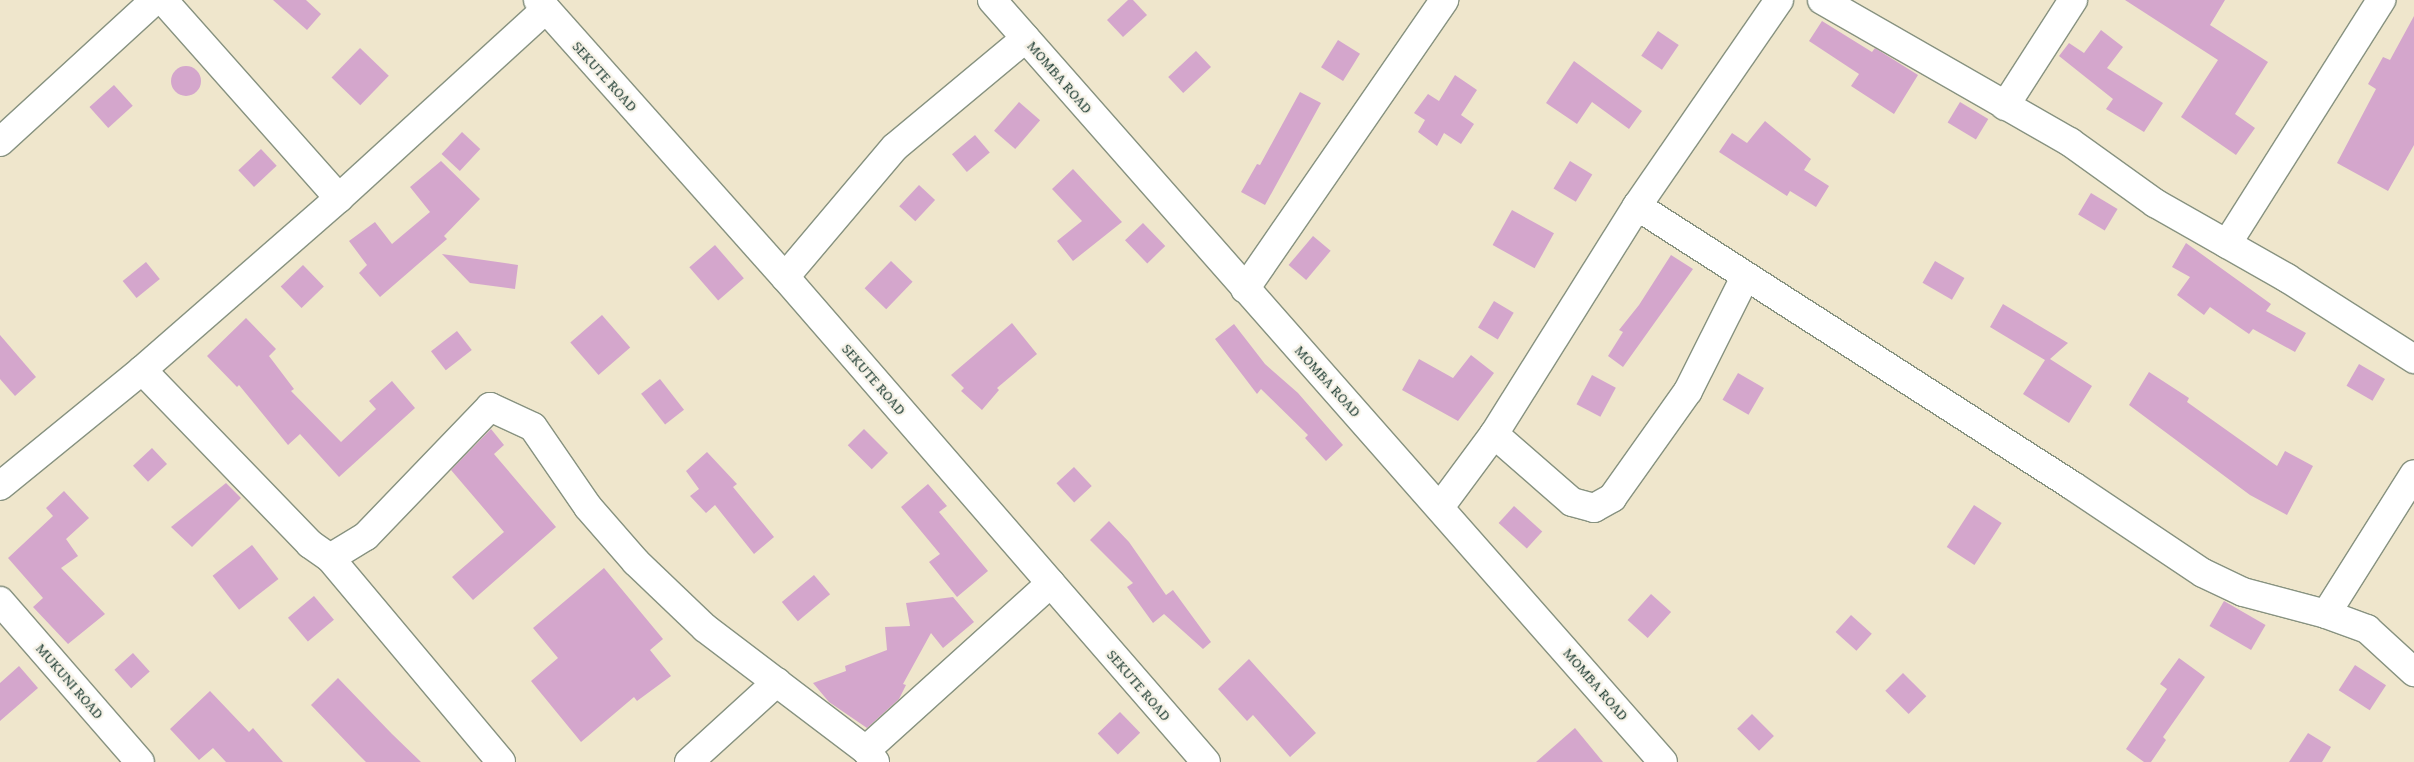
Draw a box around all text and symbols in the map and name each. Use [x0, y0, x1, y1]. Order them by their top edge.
street label: SEKUTE ROAD [569, 37, 641, 115]
street label: MOMBA ROAD [1024, 37, 1096, 117]
street label: SEKUTE ROAD [838, 340, 910, 418]
street label: MOMBA ROAD [1291, 341, 1365, 421]
street label: MUKUNI ROAD [32, 640, 108, 722]
street label: MOMBA ROAD [1560, 644, 1632, 724]
street label: SEKUTE ROAD [1103, 646, 1175, 724]

